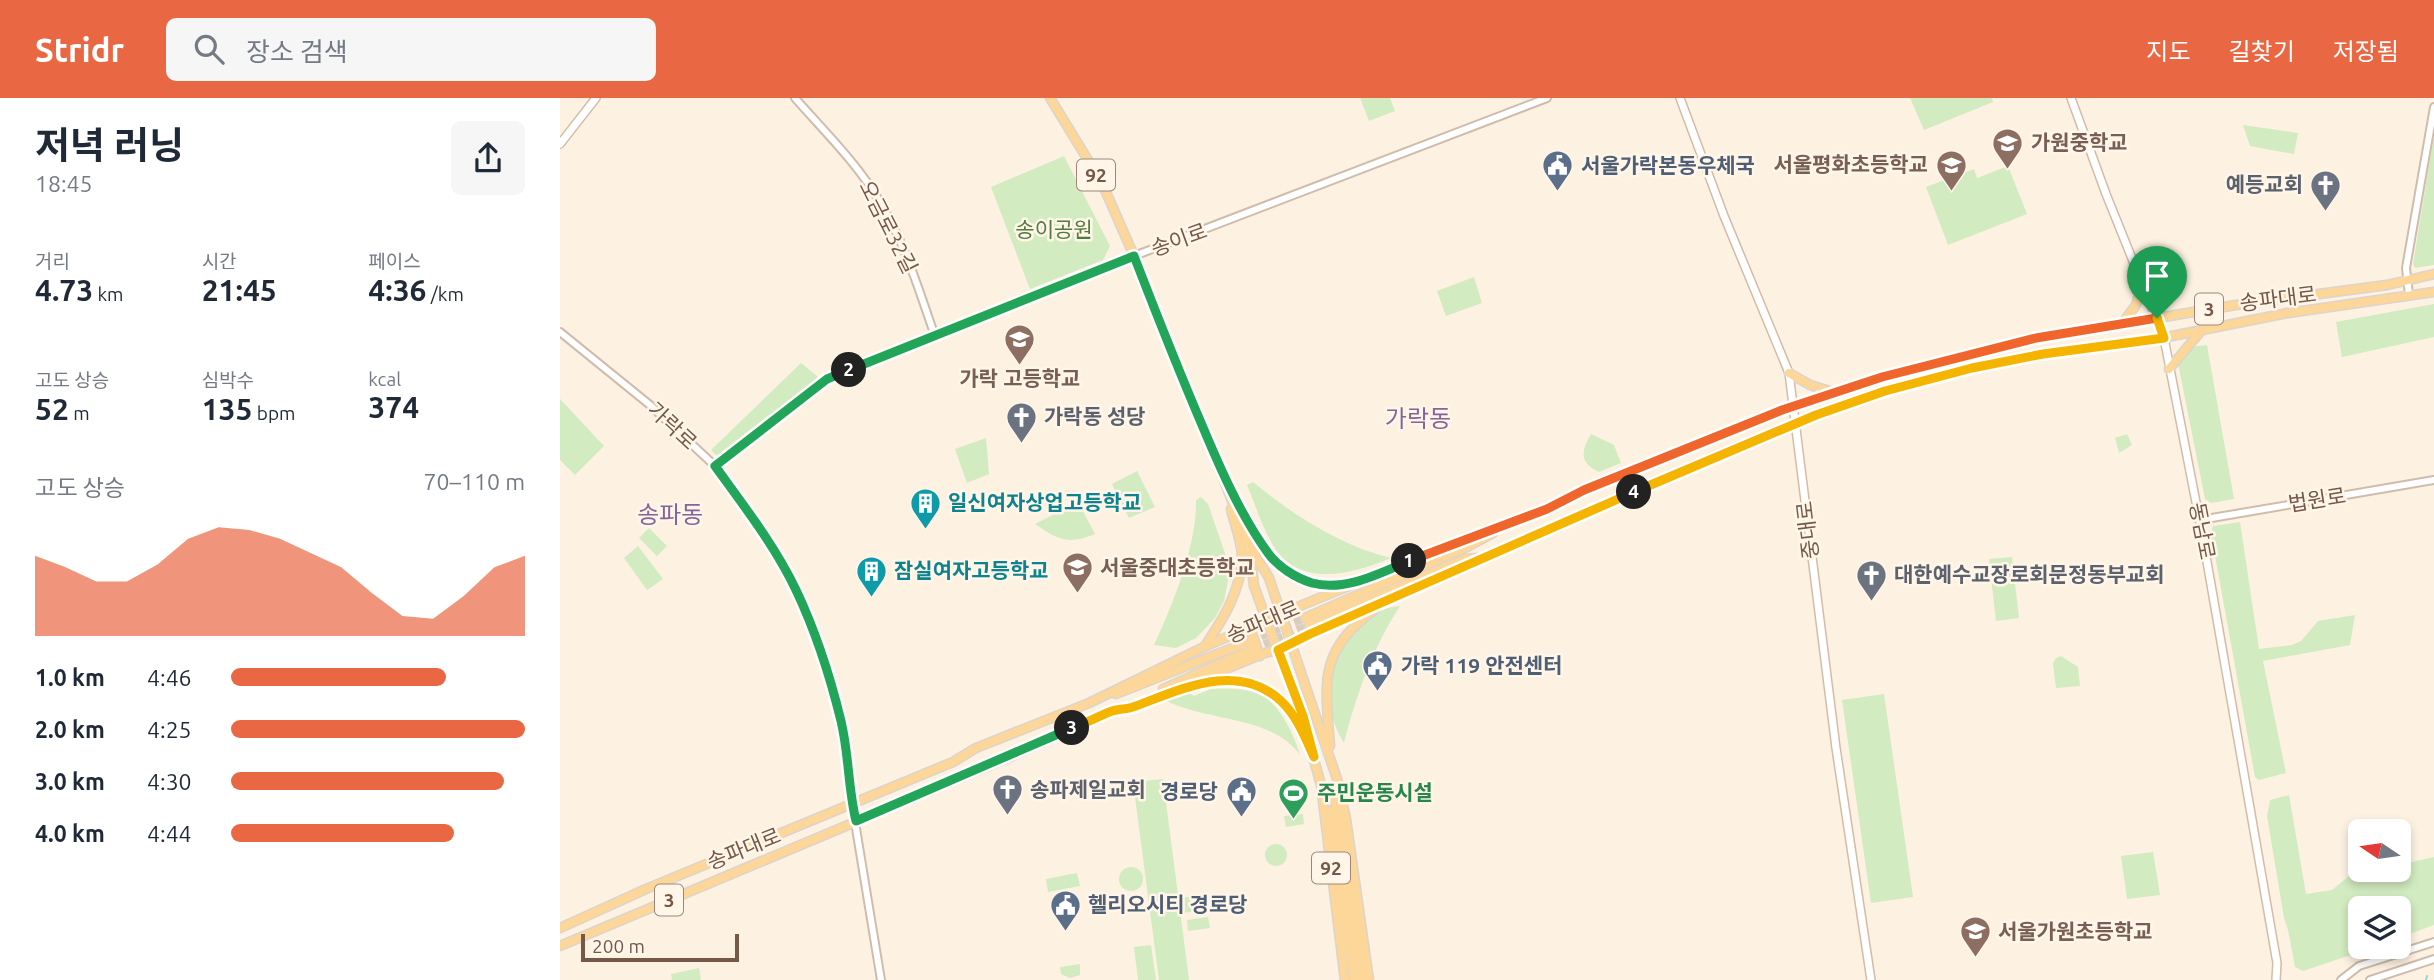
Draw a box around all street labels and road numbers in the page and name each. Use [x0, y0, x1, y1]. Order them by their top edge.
road number: 92 [1077, 159, 1115, 190]
street label: 오금로32길 [855, 176, 923, 277]
street label: 송이로 [1147, 218, 1210, 260]
street label: 송파대로 [2238, 281, 2318, 315]
road number: 3 [2195, 294, 2223, 324]
street label: 가락로 [643, 397, 702, 454]
street label: 법원로 [2286, 483, 2347, 515]
street label: 중대로 [1792, 500, 1822, 560]
street label: 동남로 [2186, 500, 2220, 562]
street label: 송파대로 [1222, 595, 1303, 647]
street label: 송파대로 [703, 822, 784, 874]
road number: 92 [1312, 852, 1350, 884]
road number: 3 [655, 884, 683, 916]

